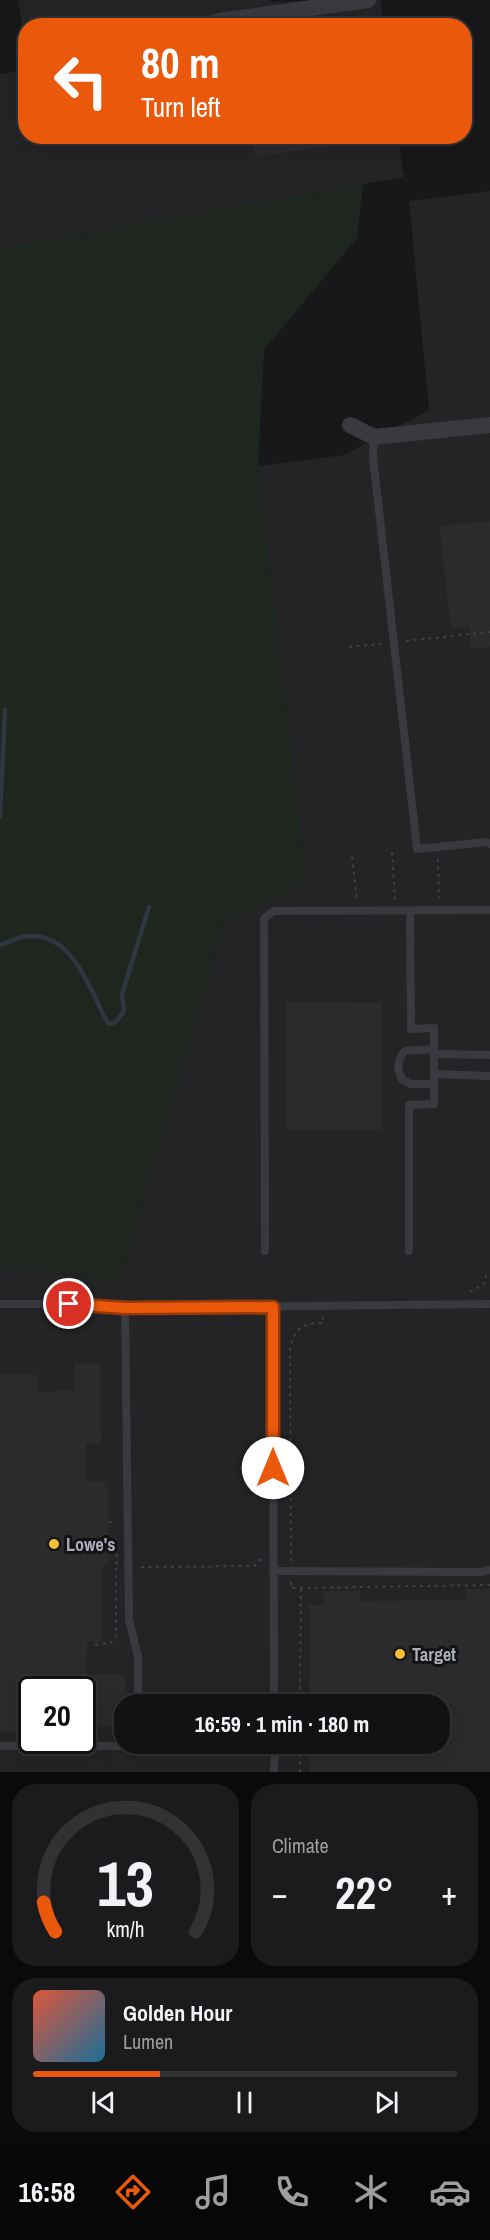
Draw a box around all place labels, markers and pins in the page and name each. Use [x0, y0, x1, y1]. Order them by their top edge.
pin [43, 1278, 94, 1329]
place label: Lowe's [66, 1532, 115, 1557]
marker: Lowe's [47, 1537, 61, 1551]
place label: Target [412, 1642, 456, 1667]
marker: Target [393, 1647, 407, 1661]

